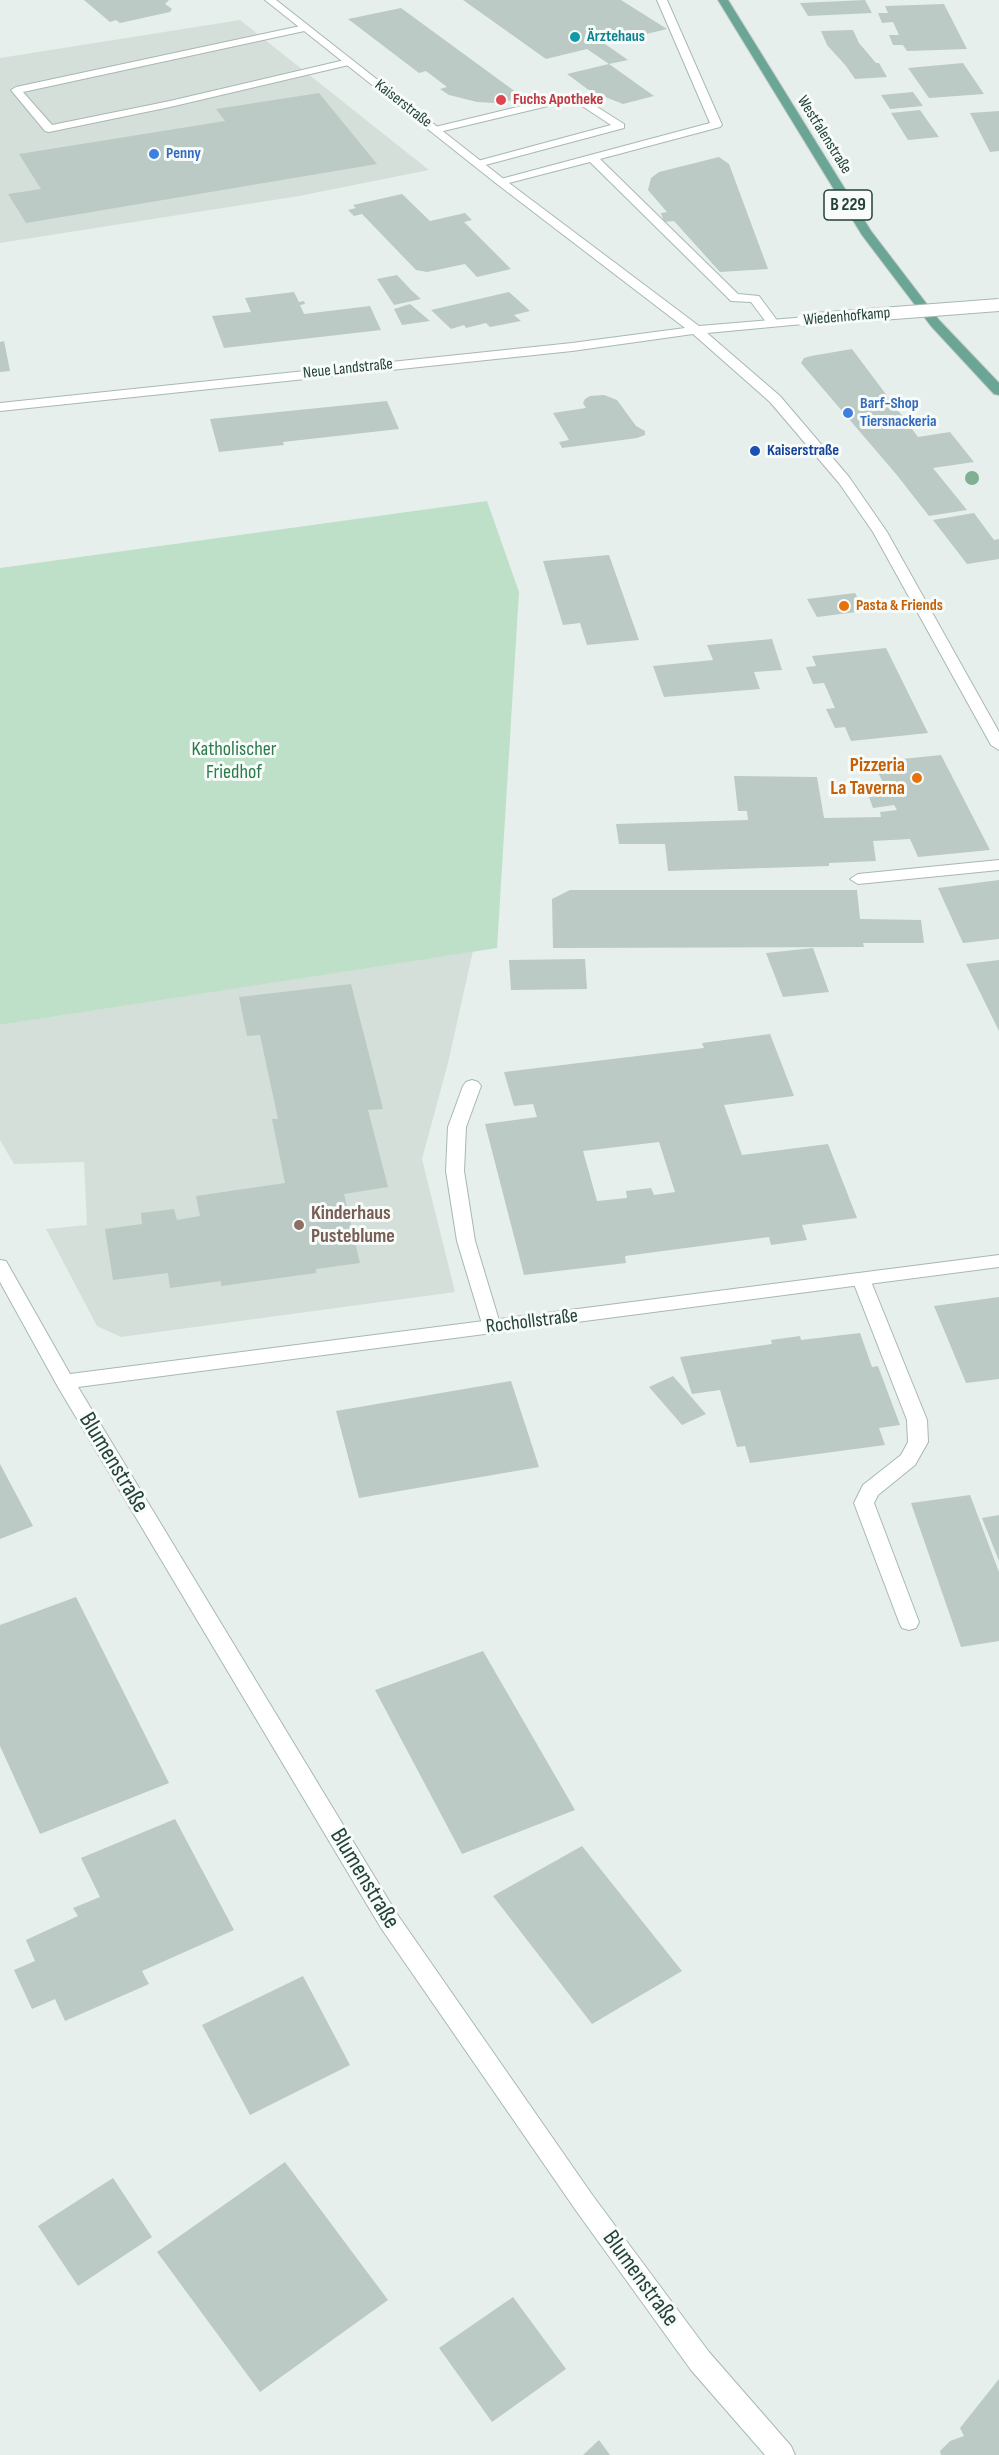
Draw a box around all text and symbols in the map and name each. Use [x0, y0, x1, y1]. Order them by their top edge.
place label: Ärztehaus [587, 27, 645, 47]
marker: Ärztehaus [568, 30, 582, 44]
street label: Kaiserstraße [371, 76, 435, 132]
place label: Fuchs Apotheke [513, 90, 603, 110]
street label: Westfalenstraße [792, 92, 856, 178]
marker: Fuchs Apotheke [494, 93, 508, 107]
place label: Penny [166, 144, 201, 164]
marker: Penny [147, 147, 161, 161]
road number: B 229 [824, 190, 872, 220]
street label: Wiedenhofkamp [803, 304, 891, 330]
street label: Neue Landstraße [302, 355, 394, 383]
place label: Barf-Shop Tiersnackeria [860, 394, 936, 432]
marker: Barf-Shop Tiersnackeria [841, 406, 855, 420]
place label: Kaiserstraße [767, 441, 839, 461]
marker: Kaiserstraße [748, 444, 762, 458]
place label: Pasta & Friends [856, 596, 943, 616]
marker: Pasta & Friends [837, 599, 851, 613]
park label: Katholischer Friedhof [192, 738, 276, 785]
place label: Pizzeria La Taverna [830, 754, 905, 801]
marker: Pizzeria La Taverna [910, 771, 924, 785]
place label: Kinderhaus Pusteblume [311, 1202, 395, 1249]
marker: Kinderhaus Pusteblume [292, 1218, 306, 1232]
street label: Rochollstraße [485, 1304, 579, 1340]
street label: Blumenstraße [72, 1408, 154, 1518]
street label: Blumenstraße [323, 1824, 405, 1934]
street label: Blumenstraße [595, 2225, 685, 2333]

